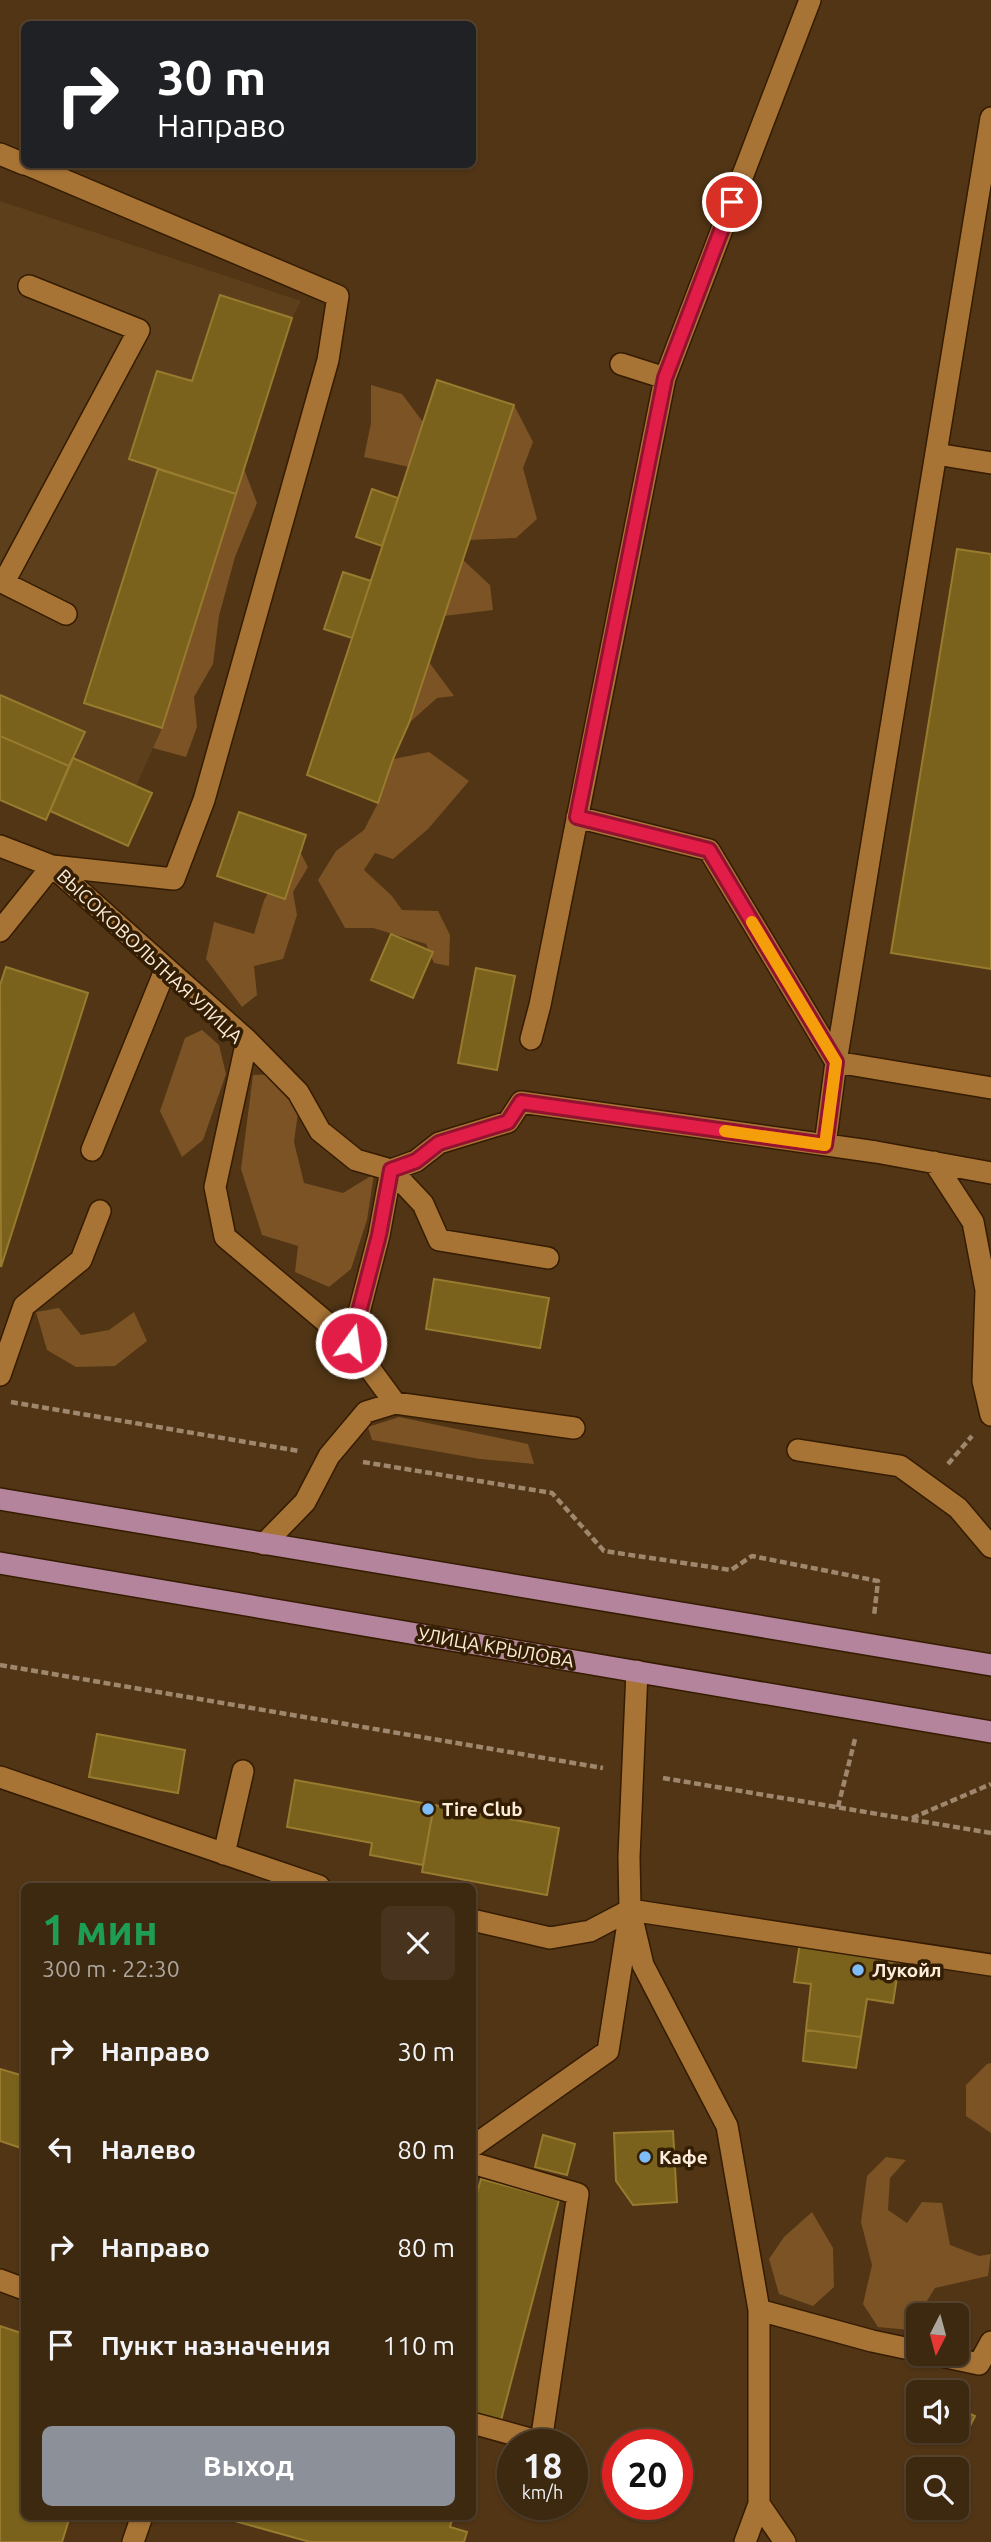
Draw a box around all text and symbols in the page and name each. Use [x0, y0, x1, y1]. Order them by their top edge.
icon: right [42, 49, 133, 140]
text: 30 m [157, 49, 266, 104]
text: Направо [157, 107, 286, 143]
pin [702, 172, 762, 232]
icon: arrive [713, 183, 751, 221]
street label: ВЫСОКОВОЛЬТНАЯ УЛИЦА [53, 864, 248, 1048]
position arrow [314, 1306, 388, 1380]
street label: УЛИЦА КРЫЛОВА [416, 1622, 576, 1672]
place label: Tire Club [442, 1798, 523, 1820]
marker: Tire Club [420, 1801, 436, 1817]
text: 1 мин [42, 1906, 158, 1953]
button: close [381, 1906, 455, 1980]
text: 300 m · 22:30 [42, 1956, 180, 1981]
place label: Лукойл [872, 1959, 942, 1981]
marker: Лукойл [850, 1962, 866, 1978]
icon: right [42, 2032, 80, 2070]
text: Направо [101, 2037, 210, 2066]
text: 30 m [397, 2037, 455, 2066]
icon: left [42, 2130, 80, 2168]
text: Налево [101, 2135, 196, 2164]
text: 80 m [397, 2135, 455, 2164]
place label: Кафе [659, 2146, 708, 2168]
marker: Кафе [637, 2149, 653, 2165]
icon: right [42, 2228, 80, 2266]
text: Направо [101, 2233, 210, 2262]
text: 80 m [397, 2233, 455, 2262]
north arrow [906, 2303, 970, 2366]
map controls [906, 2303, 969, 2520]
icon: arrive [42, 2326, 80, 2364]
text: Пункт назначения [101, 2331, 331, 2360]
text: 110 m [383, 2331, 455, 2360]
button: sound [906, 2380, 969, 2443]
button: Выход [42, 2426, 455, 2506]
speed limit sign: 20 [602, 2429, 693, 2520]
text: 18 [523, 2445, 562, 2485]
button: search [906, 2457, 969, 2520]
text: km/h [522, 2482, 563, 2502]

